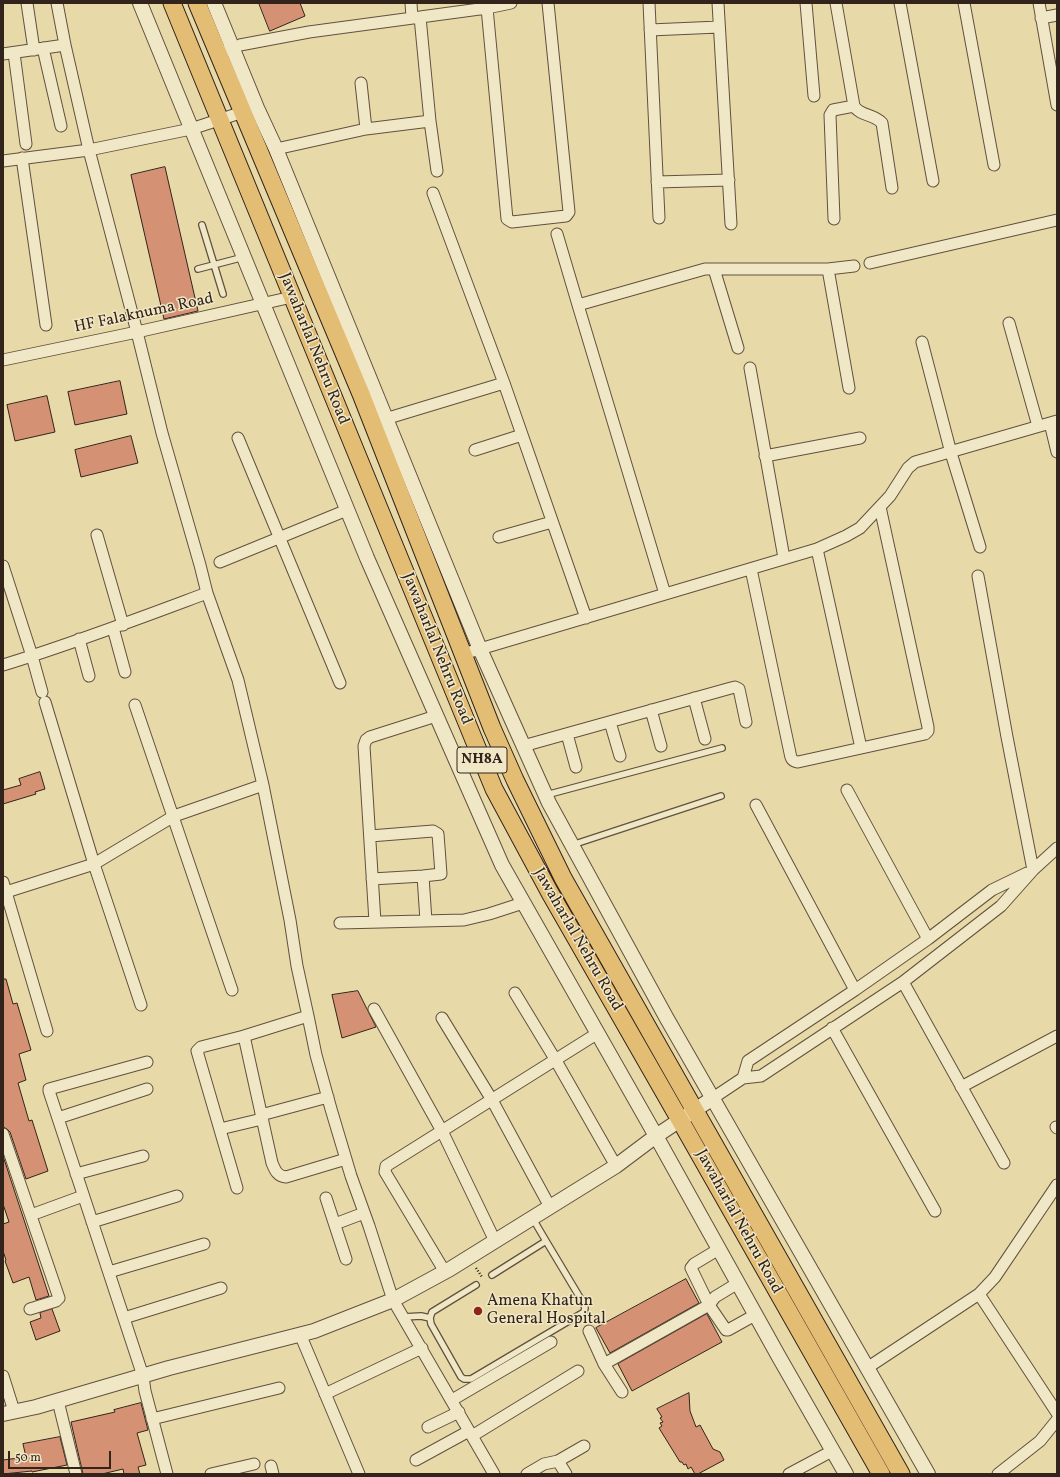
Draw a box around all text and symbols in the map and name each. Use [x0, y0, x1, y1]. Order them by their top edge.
street label: Jawaharlal Nehru Road [274, 270, 352, 428]
street label: HF Falaknuma Road [73, 290, 215, 338]
street label: Jawaharlal Nehru Road [397, 570, 475, 728]
road number: NH8A [457, 747, 507, 773]
street label: Jawaharlal Nehru Road [528, 865, 626, 1015]
street label: Jawaharlal Nehru Road [690, 1146, 786, 1298]
place label: Amena Khatun General Hospital [487, 1292, 606, 1330]
marker: Amena Khatun General Hospital [472, 1305, 484, 1317]
scale bar [10, 1443, 113, 1469]
text: 50 m [15, 1450, 41, 1466]

